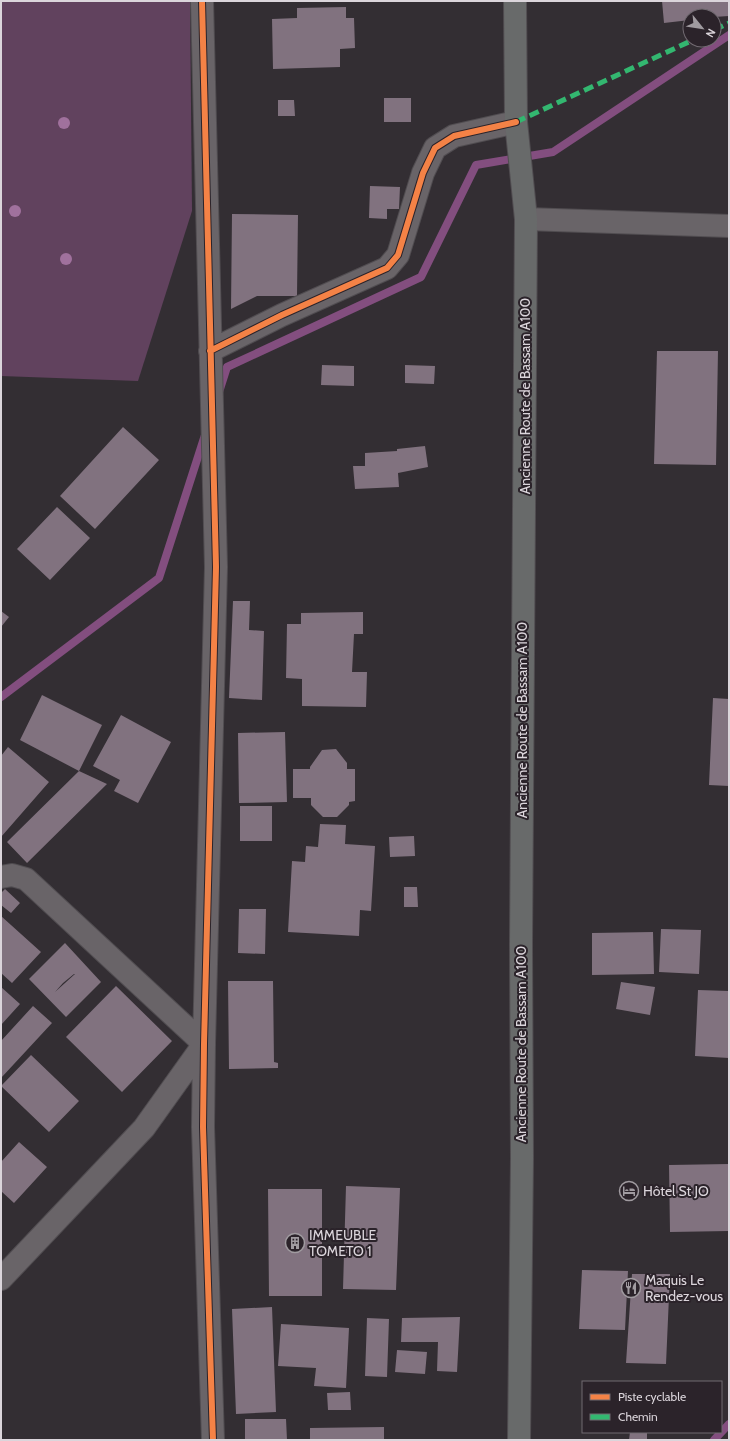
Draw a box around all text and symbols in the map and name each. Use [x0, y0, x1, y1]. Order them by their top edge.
north arrow [682, 8, 722, 48]
text: N [703, 26, 719, 40]
street label: Ancienne Route de Bassam A100 [516, 298, 534, 494]
street label: Ancienne Route de Bassam A100 [513, 622, 531, 818]
street label: Ancienne Route de Bassam A100 [512, 946, 530, 1142]
hotel icon: Hôtel St JO [618, 1180, 640, 1202]
place label: Hôtel St JO [643, 1182, 709, 1200]
place label: IMMEUBLE TOMETO 1 [309, 1226, 376, 1260]
building icon: IMMEUBLE TOMETO 1 [284, 1232, 306, 1254]
place label: Maquis Le Rendez-vous [645, 1271, 723, 1305]
restaurant icon: Maquis Le Rendez-vous [620, 1277, 642, 1299]
legend [582, 1381, 722, 1433]
text: Piste cyclable [618, 1389, 686, 1404]
text: Chemin [618, 1409, 658, 1424]

